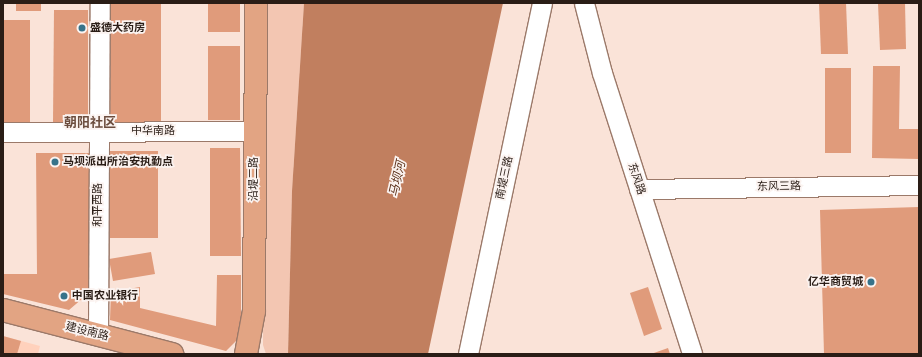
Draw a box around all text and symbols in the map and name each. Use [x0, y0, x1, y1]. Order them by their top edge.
place label: 盛德大药房 [90, 21, 145, 35]
marker: 盛德大药房 [77, 23, 87, 33]
district label: 朝阳社区 [64, 115, 116, 131]
street label: 中华南路 [131, 124, 175, 138]
place label: 马坝派出所治安执勤点 [63, 155, 173, 169]
street label: 南堤三路 [494, 155, 516, 201]
marker: 马坝派出所治安执勤点 [50, 157, 60, 167]
street label: 沿堤二路 [247, 157, 261, 201]
water label: 马坝河 [387, 160, 409, 198]
street label: 东风路 [625, 161, 647, 197]
street label: 东风三路 [757, 180, 801, 194]
street label: 和平西路 [91, 183, 105, 227]
place label: 亿华商贸城 [808, 275, 863, 289]
marker: 亿华商贸城 [866, 277, 876, 287]
place label: 中国农业银行 [72, 289, 138, 303]
marker: 中国农业银行 [59, 291, 69, 301]
street label: 建设南路 [64, 320, 110, 344]

